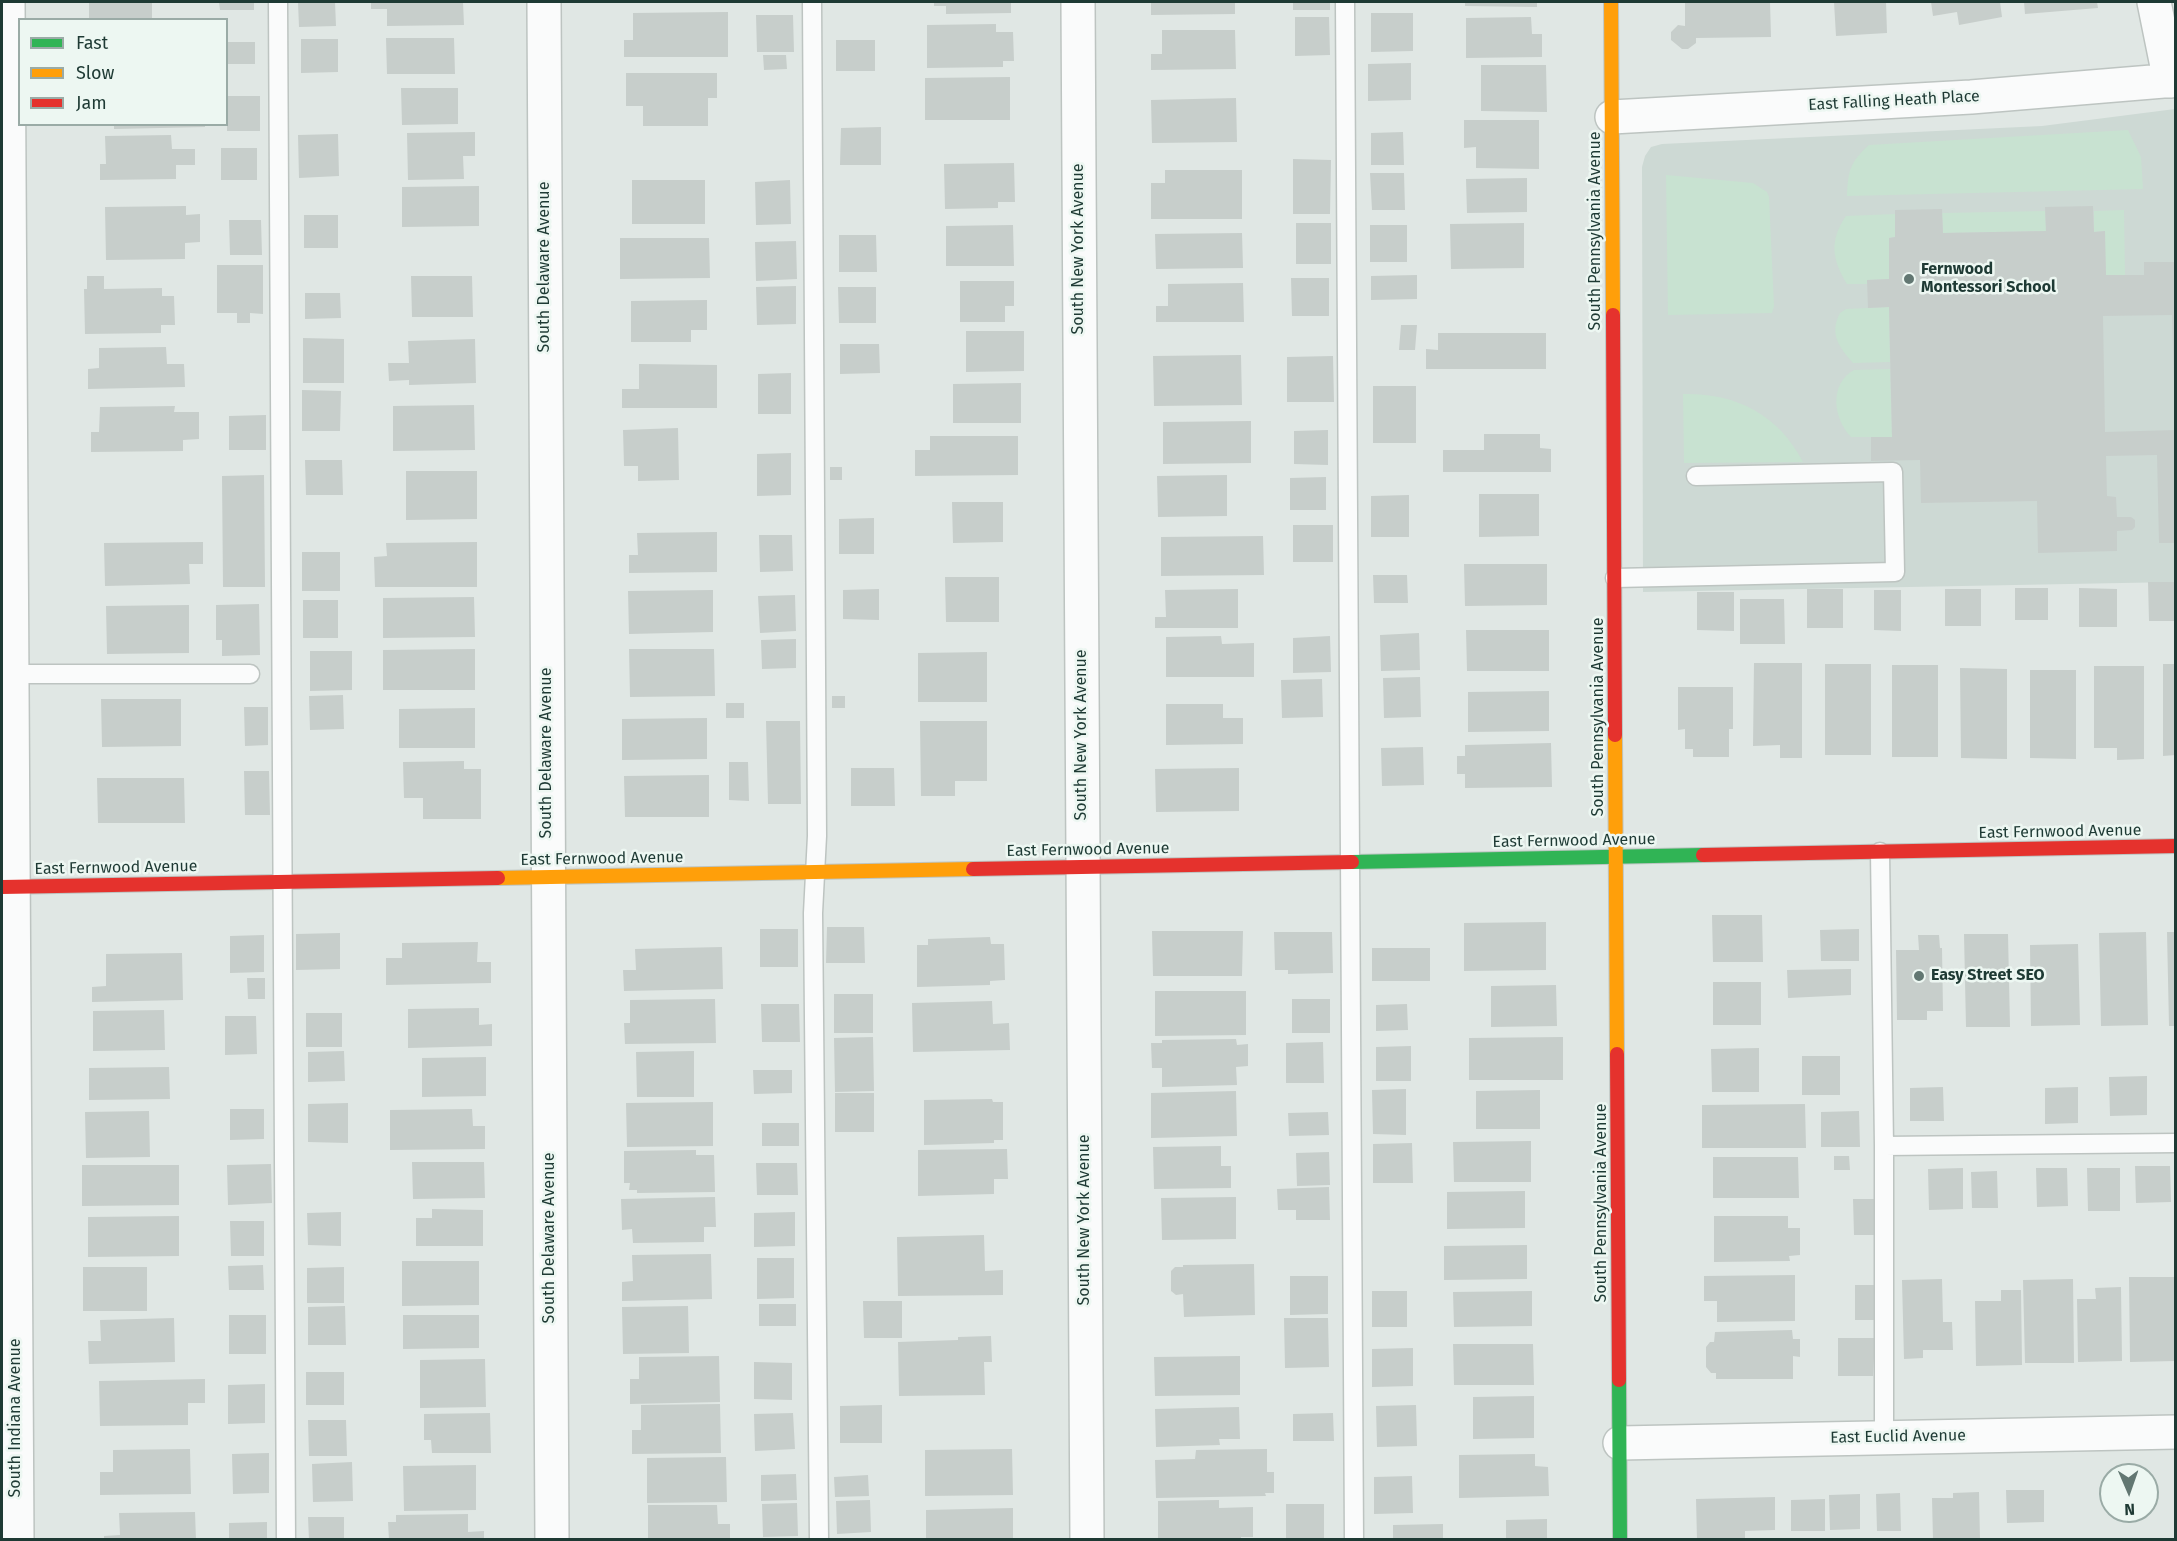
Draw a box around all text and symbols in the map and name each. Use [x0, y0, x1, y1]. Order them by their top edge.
legend [18, 18, 228, 126]
text: Fast [76, 32, 108, 54]
text: Slow [76, 62, 114, 84]
street label: East Falling Heath Place [1808, 87, 1980, 115]
text: Jam [76, 92, 107, 114]
street label: South Pennsylvania Avenue [1586, 132, 1606, 330]
street label: South New York Avenue [1069, 163, 1089, 335]
street label: South Delaware Avenue [535, 182, 555, 352]
place label: Fernwood Montessori School [1921, 260, 2056, 298]
marker: Fernwood Montessori School [1902, 272, 1916, 286]
street label: South Pennsylvania Avenue [1589, 618, 1609, 816]
street label: South New York Avenue [1072, 649, 1092, 821]
street label: South Delaware Avenue [537, 668, 557, 838]
street label: East Fernwood Avenue [1978, 821, 2142, 843]
street label: East Fernwood Avenue [1492, 830, 1656, 852]
street label: East Fernwood Avenue [1006, 839, 1170, 861]
street label: East Fernwood Avenue [520, 848, 684, 870]
street label: East Fernwood Avenue [34, 857, 198, 879]
place label: Easy Street SEO [1931, 966, 2045, 986]
marker: Easy Street SEO [1912, 969, 1926, 983]
street label: South Pennsylvania Avenue [1592, 1104, 1612, 1302]
street label: South New York Avenue [1075, 1134, 1095, 1306]
street label: South Delaware Avenue [540, 1153, 560, 1323]
street label: South Indiana Avenue [6, 1338, 26, 1498]
street label: East Euclid Avenue [1830, 1426, 1966, 1448]
north arrow [2099, 1463, 2159, 1523]
text: N [2124, 1500, 2135, 1519]

